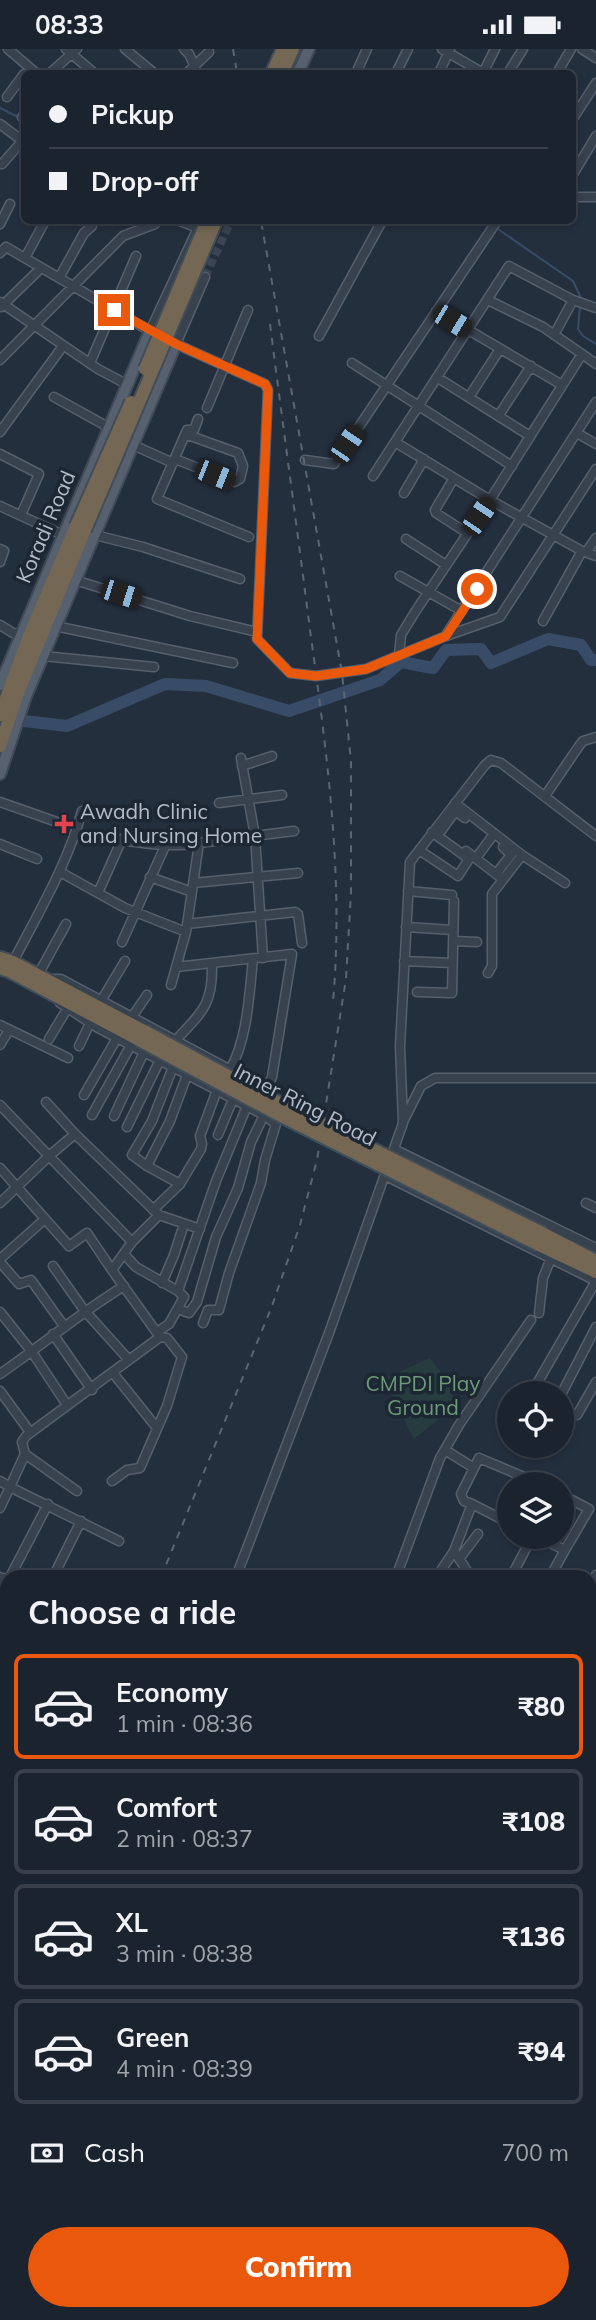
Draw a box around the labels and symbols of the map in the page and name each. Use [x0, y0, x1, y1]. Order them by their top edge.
route end [98, 294, 130, 326]
car [429, 301, 476, 341]
car [327, 421, 368, 467]
car [192, 457, 239, 493]
street label: Koradi Road [10, 466, 80, 587]
car [459, 493, 500, 539]
route start [461, 573, 493, 605]
car [98, 578, 145, 610]
place label: Awadh Clinic and Nursing Home [80, 798, 262, 848]
marker: Awadh Clinic and Nursing Home [54, 814, 74, 834]
street label: Inner Ring Road [230, 1057, 381, 1151]
park label: CMPDI Play Ground [366, 1370, 480, 1420]

